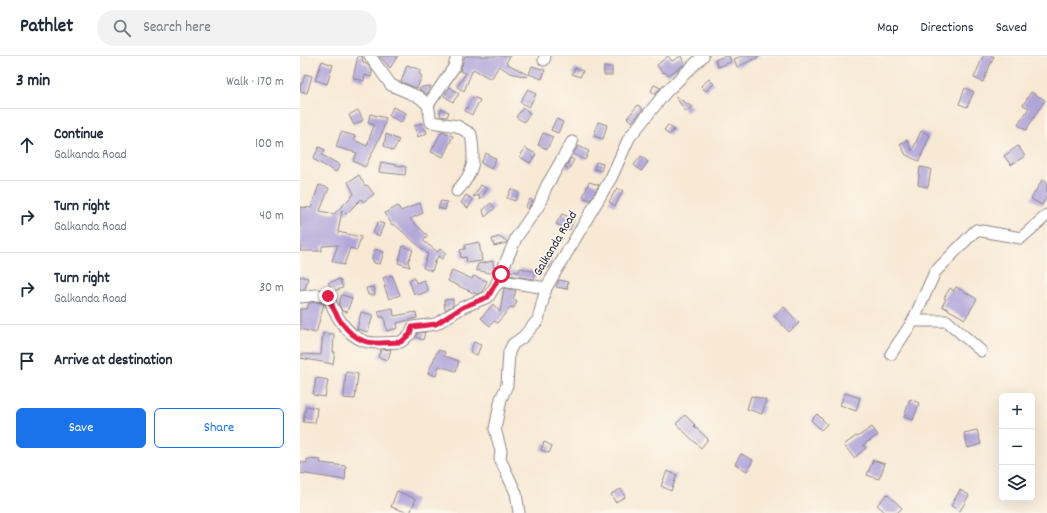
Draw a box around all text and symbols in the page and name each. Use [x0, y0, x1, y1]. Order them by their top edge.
search box [97, 10, 377, 46]
text: Pathlet [20, 14, 73, 41]
icon: search [111, 17, 133, 39]
text: Search here [143, 17, 211, 39]
text: Map [877, 18, 899, 38]
text: Directions [921, 18, 974, 38]
text: Saved [996, 18, 1027, 38]
text: 3 min [16, 70, 50, 94]
text: Walk · 170 m [226, 73, 284, 92]
text: Continue [54, 124, 103, 146]
icon: ahead [16, 134, 38, 156]
text: 100 m [255, 135, 284, 154]
text: Galkanda Road [54, 146, 127, 165]
text: Turn right [54, 196, 110, 218]
icon: right [16, 206, 38, 228]
text: 40 m [260, 207, 284, 226]
street label: Galkanda Road [529, 208, 583, 280]
text: Galkanda Road [54, 218, 127, 237]
route start [492, 265, 510, 283]
text: Turn right [54, 268, 110, 290]
icon: right [16, 278, 38, 300]
text: 30 m [259, 279, 284, 298]
route end [319, 287, 337, 305]
text: Galkanda Road [54, 290, 127, 309]
icon: arrive [16, 350, 38, 372]
text: Arrive at destination [54, 350, 172, 372]
map controls [999, 393, 1035, 501]
button: + [999, 393, 1035, 429]
button: Save [16, 408, 146, 448]
button: Share [154, 408, 284, 448]
button: − [999, 429, 1035, 465]
button: layers [999, 465, 1035, 501]

